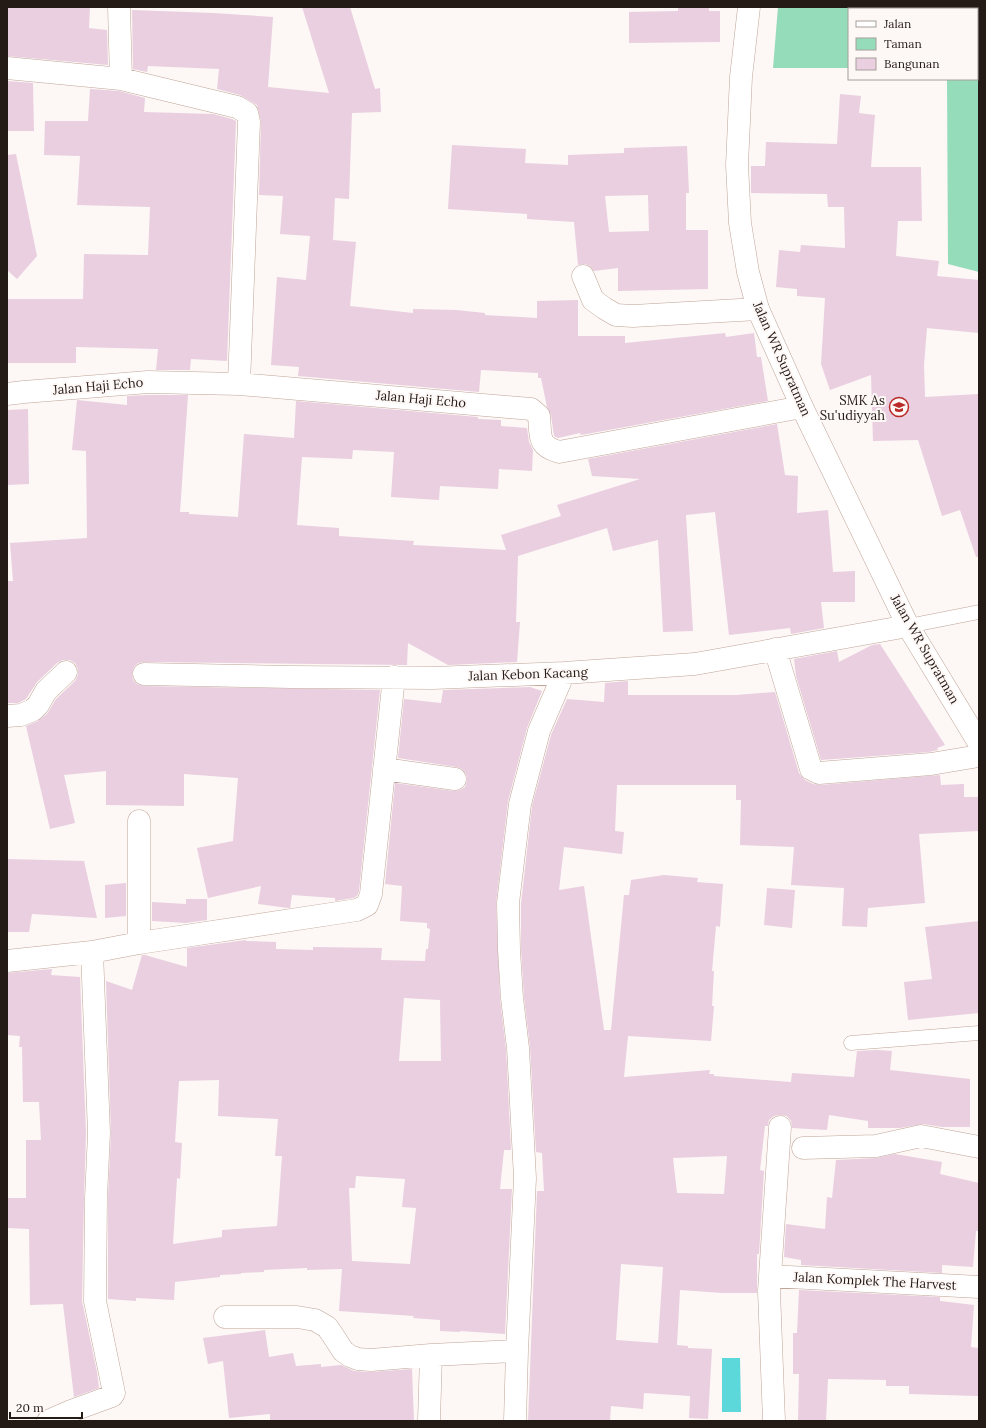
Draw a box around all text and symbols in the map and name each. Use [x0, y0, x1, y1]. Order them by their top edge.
legend [848, 8, 978, 80]
text: Jalan [883, 16, 911, 31]
text: Taman [884, 36, 922, 51]
text: Bangunan [884, 56, 940, 71]
street label: Jalan WR Supratman [749, 298, 815, 419]
street label: Jalan Haji Echo [51, 374, 144, 398]
street label: Jalan Haji Echo [374, 387, 467, 411]
place label: SMK As Su'udiyyah [820, 392, 885, 424]
school or university icon: SMK As Su'udiyyah [888, 396, 910, 418]
street label: Jalan WR Supratman [886, 590, 963, 707]
street label: Jalan Kebon Kacang [467, 663, 589, 685]
street label: Jalan Komplek The Harvest [792, 1268, 957, 1294]
scale bar [10, 1394, 82, 1420]
text: 20 m [16, 1400, 44, 1415]

